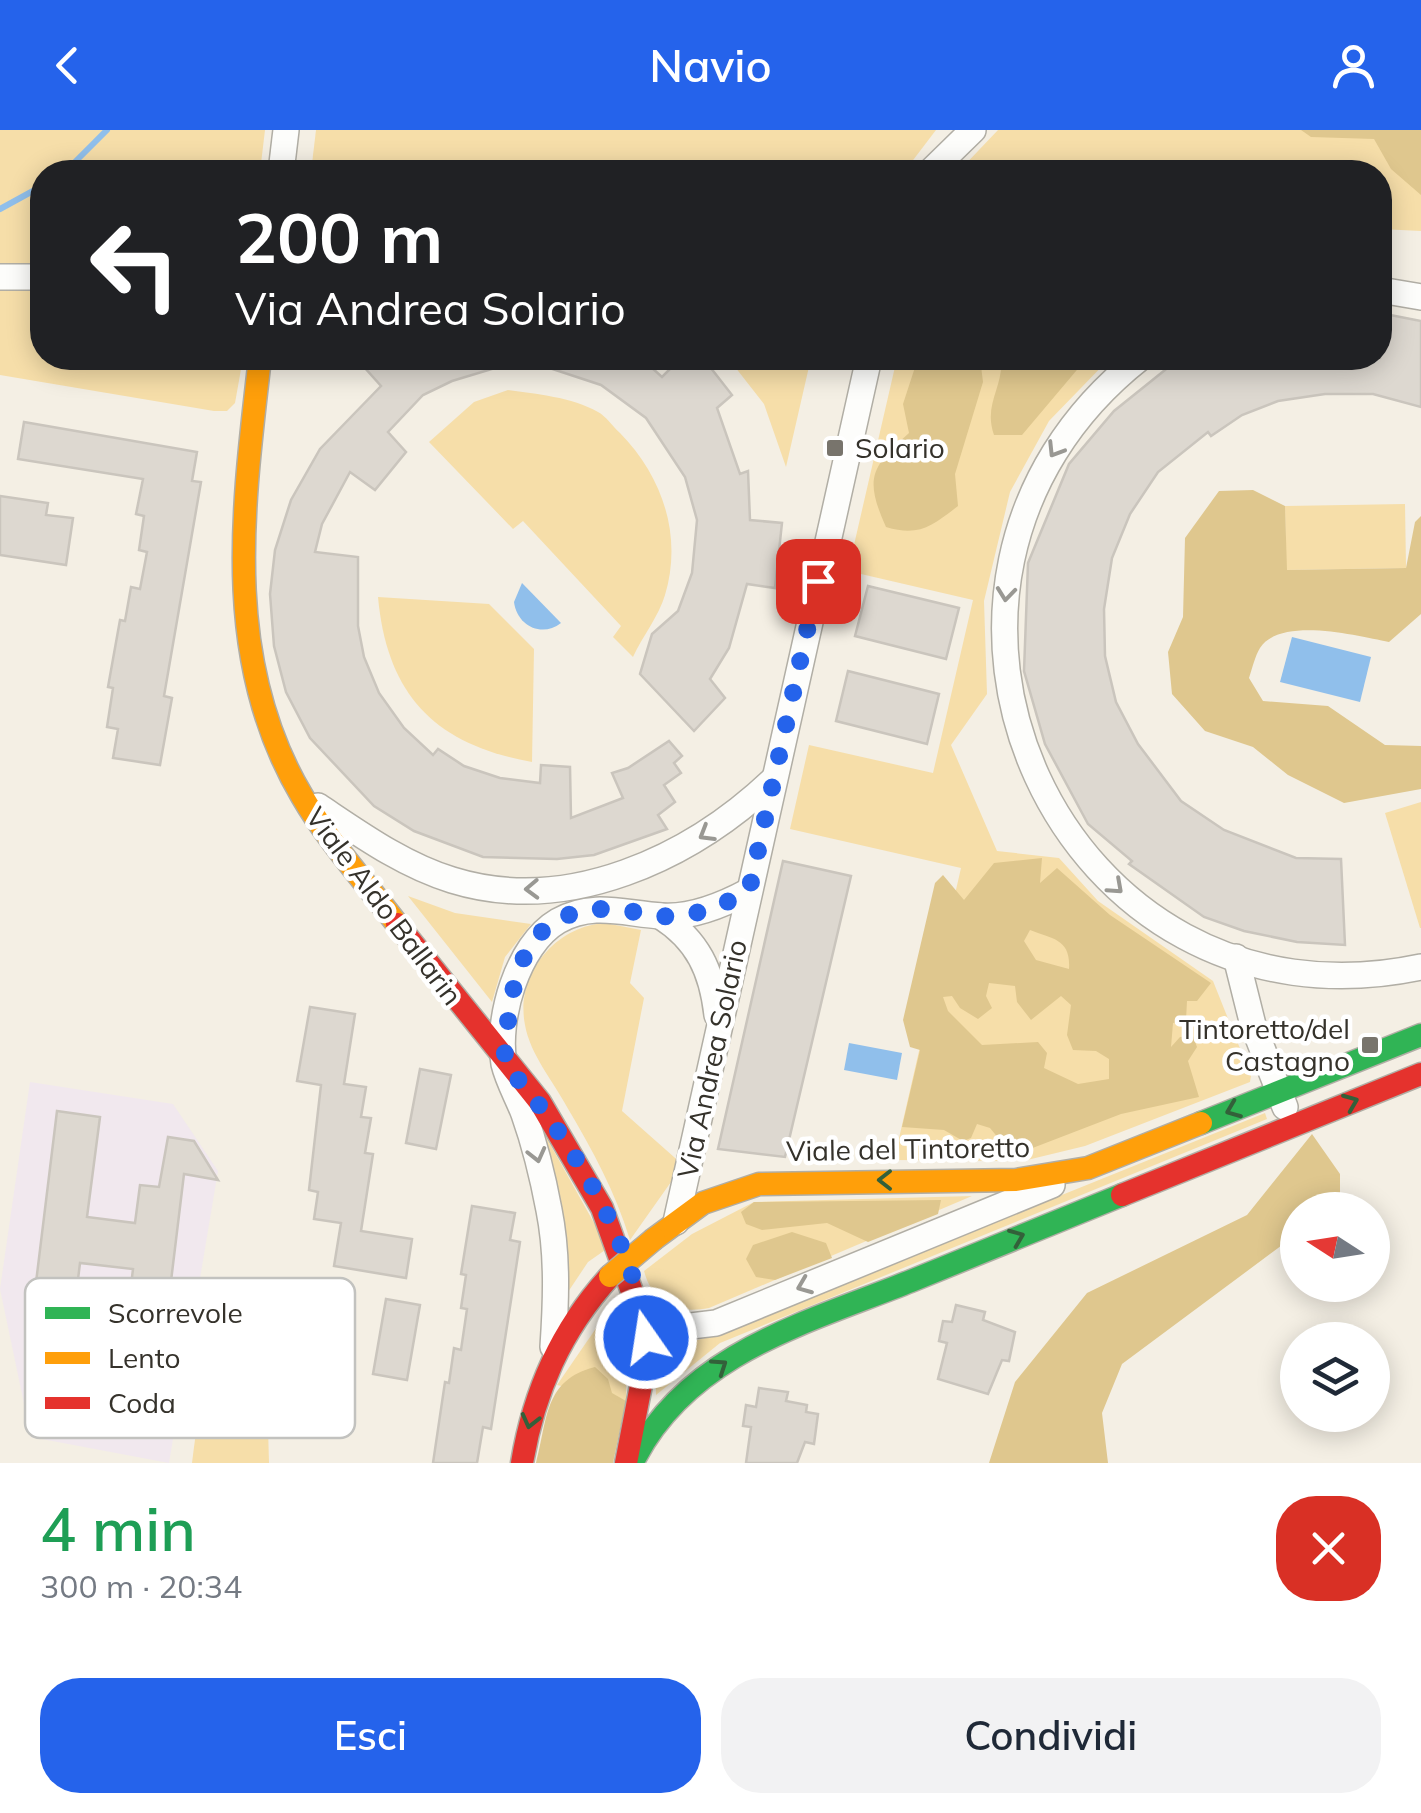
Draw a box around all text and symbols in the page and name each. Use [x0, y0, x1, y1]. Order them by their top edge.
text: Navio [649, 37, 772, 93]
icon: back [40, 38, 95, 93]
icon: person [1326, 38, 1381, 93]
text: 200 m [235, 193, 443, 281]
icon: left [70, 200, 200, 330]
text: Via Andrea Solario [235, 280, 626, 336]
place label: Solario [855, 430, 945, 465]
marker: Solario [824, 437, 846, 459]
one-way arrow [1049, 440, 1068, 458]
pin [776, 539, 861, 624]
icon: arrive [791, 554, 846, 609]
one-way arrow [995, 587, 1017, 603]
street label: Viale Aldo Ballarin [299, 800, 470, 1012]
one-way arrow [699, 822, 717, 841]
one-way arrow [1104, 875, 1123, 893]
one-way arrow [524, 879, 540, 900]
street label: Via Andrea Solario [669, 936, 754, 1181]
place label: Tintoretto/del Castagno [1179, 1011, 1350, 1078]
marker: Tintoretto/del Castagno [1359, 1034, 1381, 1056]
one-way arrow [1341, 1093, 1359, 1113]
one-way arrow [1225, 1099, 1243, 1119]
street label: Viale del Tintoretto [786, 1129, 1030, 1168]
one-way arrow [525, 1146, 546, 1163]
one-way arrow [877, 1169, 892, 1191]
north arrow [1280, 1192, 1390, 1302]
map controls [1280, 1192, 1390, 1432]
one-way arrow [1007, 1228, 1025, 1248]
one-way arrow [797, 1275, 814, 1295]
legend [25, 1278, 355, 1438]
position arrow [594, 1286, 698, 1390]
text: Scorrevole [108, 1295, 243, 1330]
button: layers [1280, 1322, 1390, 1432]
text: Lento [108, 1340, 180, 1375]
one-way arrow [708, 1360, 727, 1378]
text: Coda [108, 1385, 176, 1420]
one-way arrow [521, 1412, 542, 1429]
text: 4 min [40, 1491, 196, 1566]
button: close [1276, 1496, 1381, 1601]
text: 300 m · 20:34 [40, 1566, 242, 1606]
button: Esci [40, 1678, 701, 1793]
button: Condividi [721, 1678, 1381, 1793]

